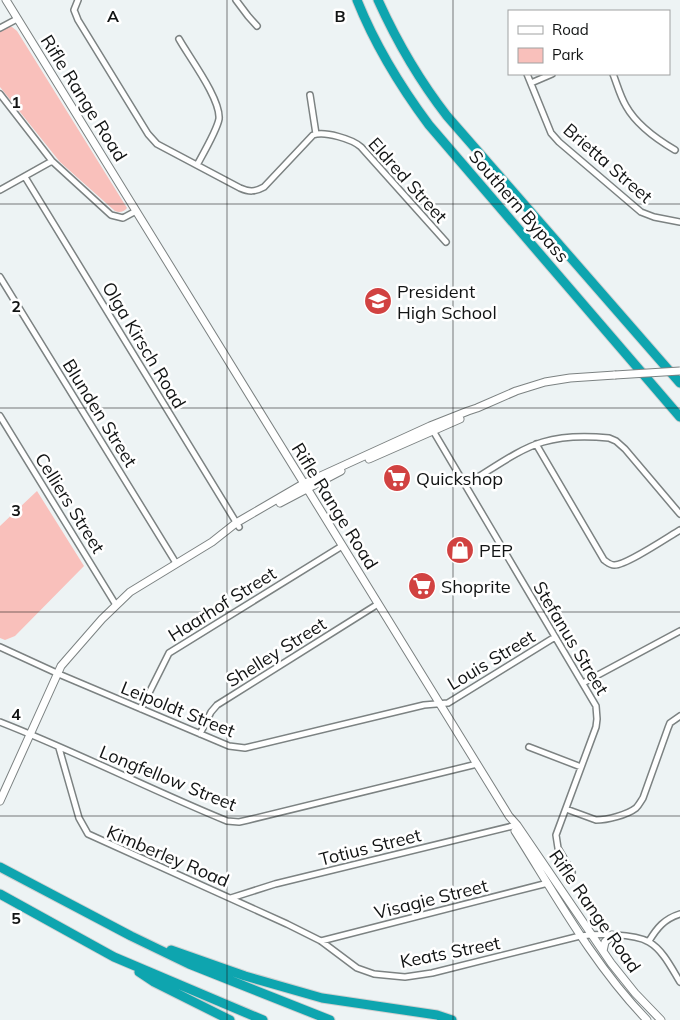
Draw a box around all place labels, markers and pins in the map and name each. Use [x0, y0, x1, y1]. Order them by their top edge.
place label: President High School [397, 280, 497, 324]
school or university icon: President High School [363, 286, 393, 316]
supermarket icon: Quickshop [382, 463, 412, 493]
place label: Quickshop [416, 467, 503, 490]
shop icon: PEP [445, 535, 475, 565]
place label: PEP [479, 539, 513, 562]
supermarket icon: Shoprite [407, 571, 437, 601]
place label: Shoprite [441, 575, 511, 598]

